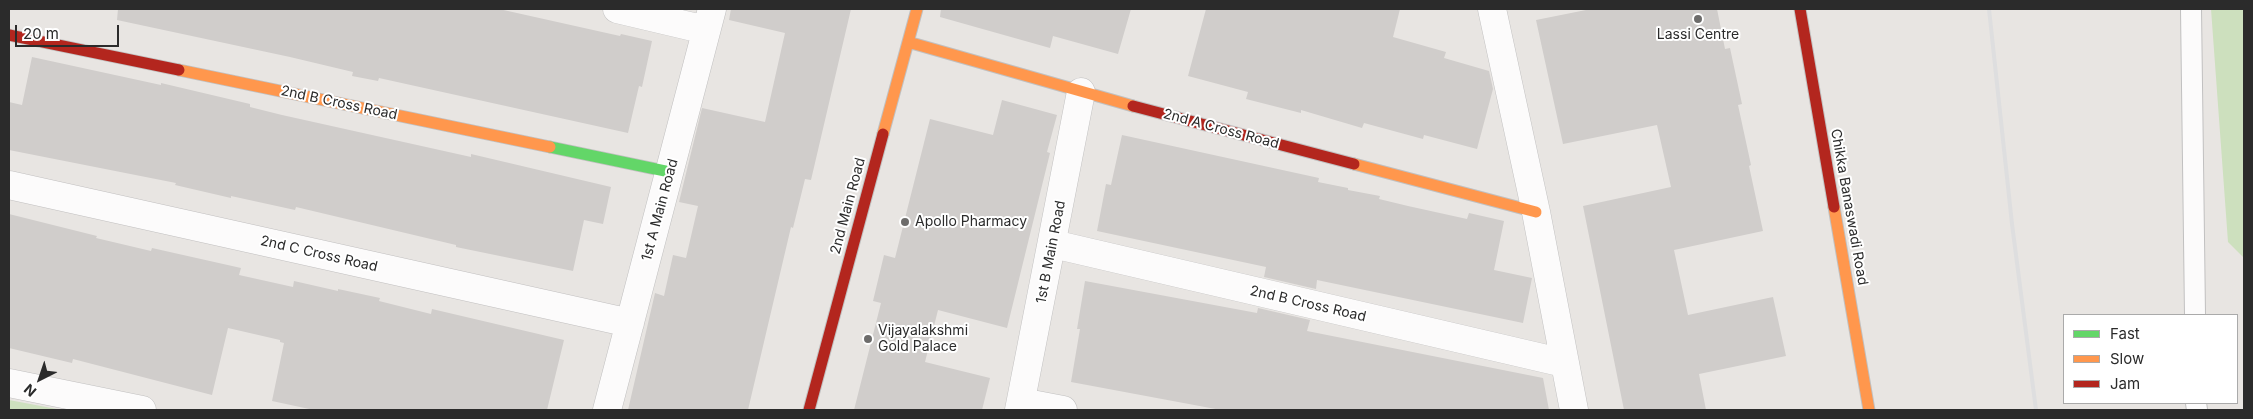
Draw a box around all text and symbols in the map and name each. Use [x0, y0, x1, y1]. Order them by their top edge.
marker: Lassi Centre [1692, 13, 1704, 25]
scale bar [18, 15, 121, 47]
text: 20 m [23, 24, 59, 43]
place label: Lassi Centre [1657, 27, 1739, 43]
street label: 2nd B Cross Road [279, 82, 399, 124]
street label: 2nd A Cross Road [1161, 105, 1281, 153]
street label: Chikka Banaswadi Road [1827, 127, 1871, 287]
street label: 2nd Main Road [827, 156, 869, 256]
street label: 1st A Main Road [638, 157, 682, 263]
street label: 1st B Main Road [1033, 199, 1069, 305]
place label: Apollo Pharmacy [915, 214, 1027, 230]
marker: Apollo Pharmacy [899, 216, 911, 228]
street label: 2nd C Cross Road [259, 232, 379, 276]
street label: 2nd B Cross Road [1248, 282, 1368, 326]
legend [2063, 314, 2238, 404]
place label: Vijayalakshmi Gold Palace [878, 323, 968, 356]
text: Fast [2110, 324, 2140, 343]
marker: Vijayalakshmi Gold Palace [862, 333, 874, 345]
text: Slow [2110, 349, 2144, 368]
north arrow [15, 354, 65, 404]
text: Jam [2110, 374, 2140, 393]
text: N [20, 381, 39, 401]

